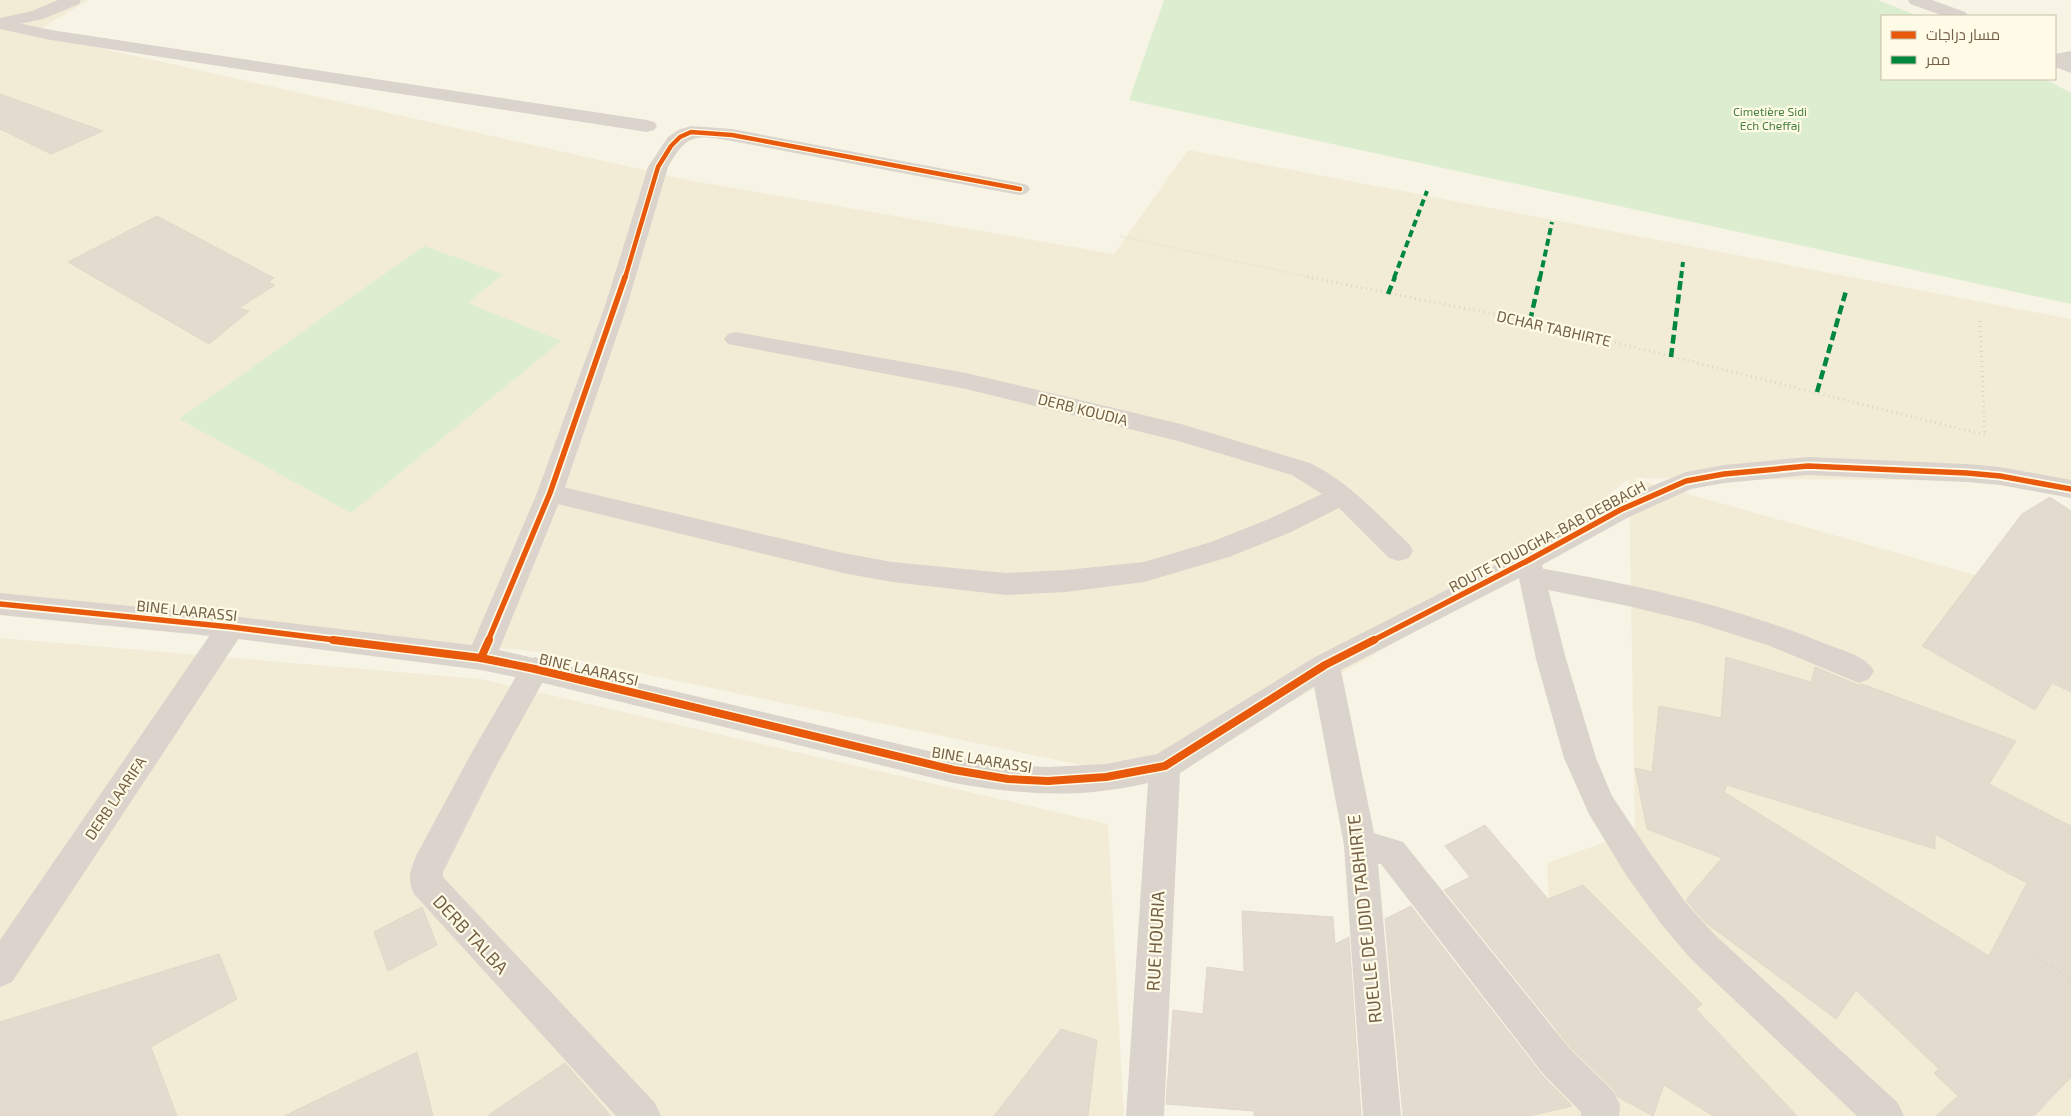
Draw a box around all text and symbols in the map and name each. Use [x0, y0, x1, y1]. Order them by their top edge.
legend [1881, 15, 2056, 80]
text: مسار دراجات [1926, 25, 2000, 44]
text: ممر [1925, 50, 1950, 69]
park label: Cimetière Sidi Ech Cheffaj [1733, 104, 1807, 133]
street label: DCHAR TABHIRTE [1495, 306, 1613, 350]
street label: DERB KOUDIA [1036, 389, 1130, 429]
street label: ROUTE TOUDGHA-BAB DEBBAGH [1446, 476, 1648, 596]
street label: BINE LAARASSI [136, 596, 238, 624]
street label: BINE LAARASSI [538, 649, 640, 689]
street label: BINE LAARASSI [931, 742, 1033, 776]
street label: DERB LAARIFA [81, 752, 150, 843]
street label: RUELLE DE JDID TABHIRTE [1342, 814, 1386, 1024]
street label: DERB TALBA [429, 890, 514, 979]
street label: RUE HOURIA [1141, 890, 1169, 992]

